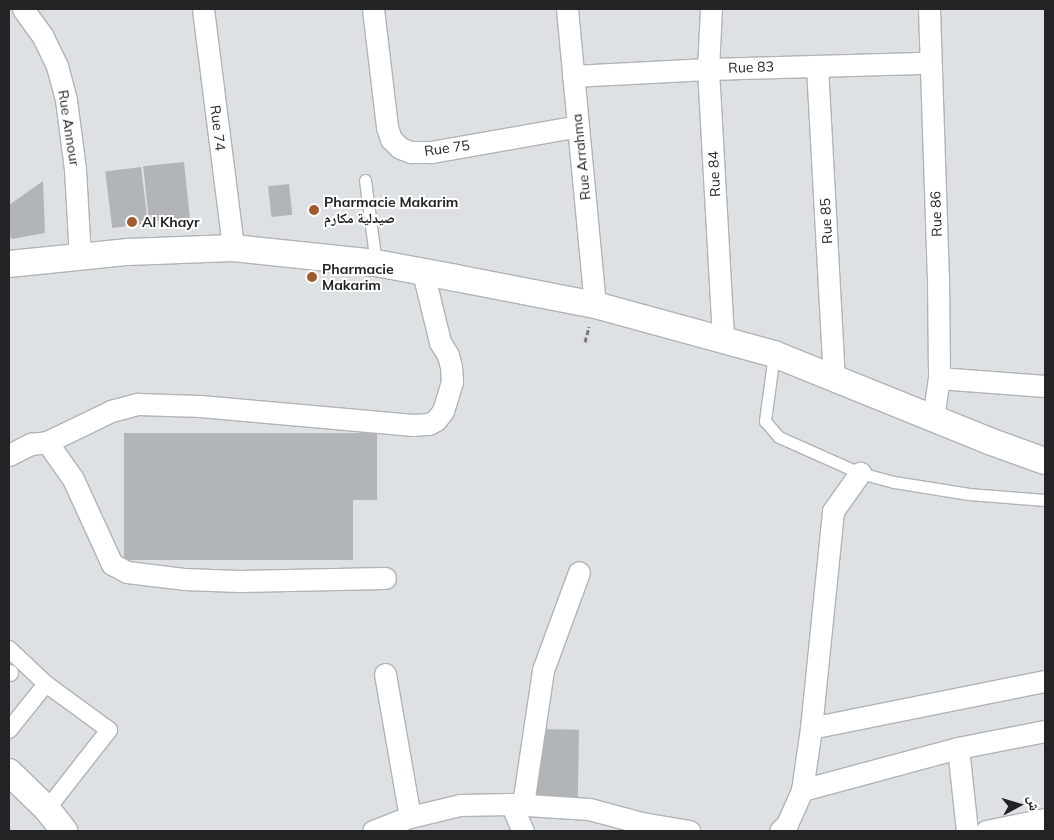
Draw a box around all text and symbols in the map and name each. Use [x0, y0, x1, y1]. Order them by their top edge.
street label: Rue 83 [728, 58, 774, 76]
street label: Rue Annour [55, 89, 83, 167]
street label: Rue 74 [207, 104, 229, 152]
street label: Rue Arrahma [568, 113, 594, 201]
street label: Rue 75 [423, 136, 471, 160]
street label: Rue 84 [704, 151, 724, 197]
street label: Rue 86 [927, 191, 945, 237]
place label: Pharmacie Makarim صيدلية مكارم [324, 194, 458, 226]
street label: Rue 85 [816, 198, 836, 244]
marker: Pharmacie Makarim صيدلية مكارم [308, 204, 320, 216]
place label: Al Khayr [142, 214, 199, 230]
marker: Al Khayr [126, 216, 138, 228]
place label: Pharmacie Makarim [322, 261, 394, 294]
marker: Pharmacie Makarim [306, 271, 318, 283]
north arrow [994, 780, 1044, 830]
text: ش [1024, 795, 1044, 812]

